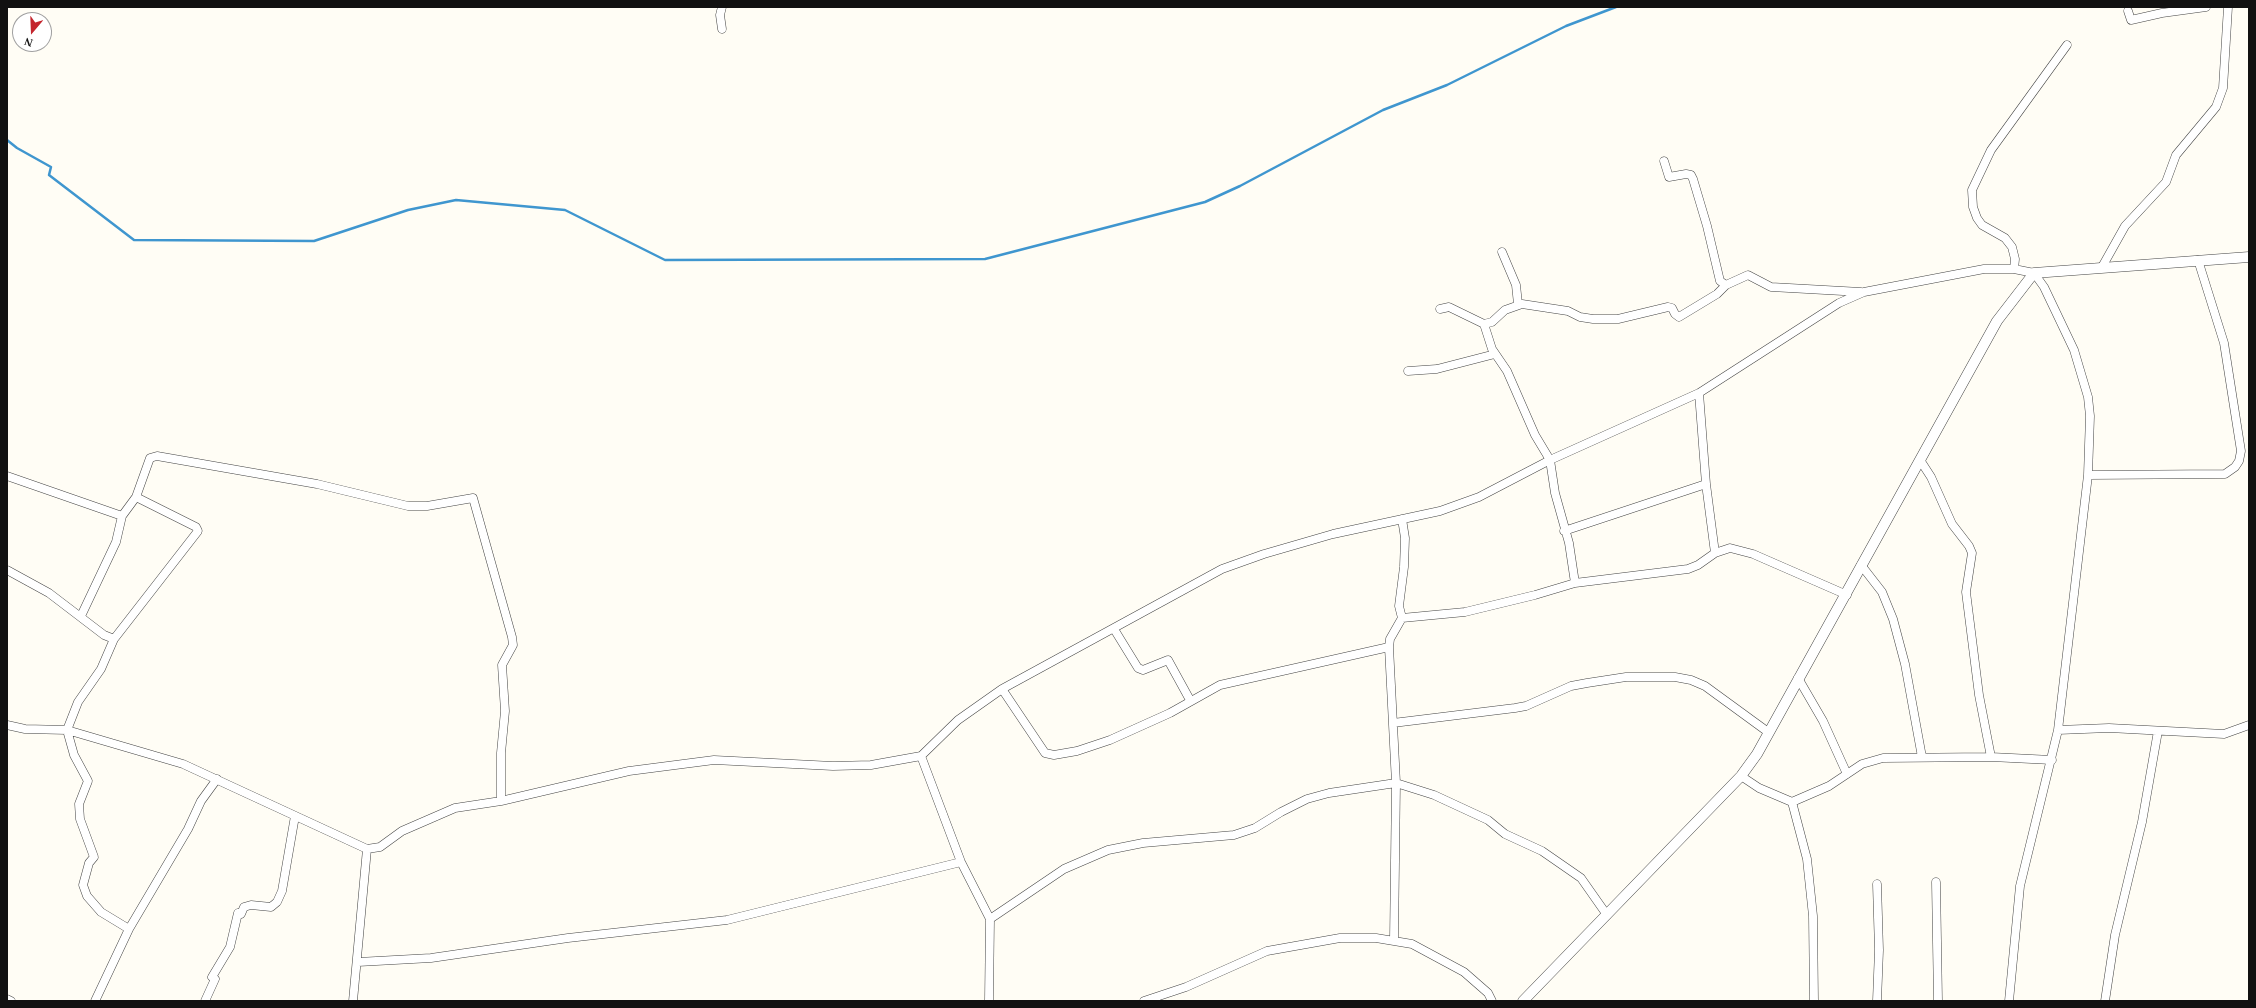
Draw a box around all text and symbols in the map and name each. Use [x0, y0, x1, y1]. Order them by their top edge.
north arrow [12, 12, 52, 52]
text: N [23, 35, 34, 49]

